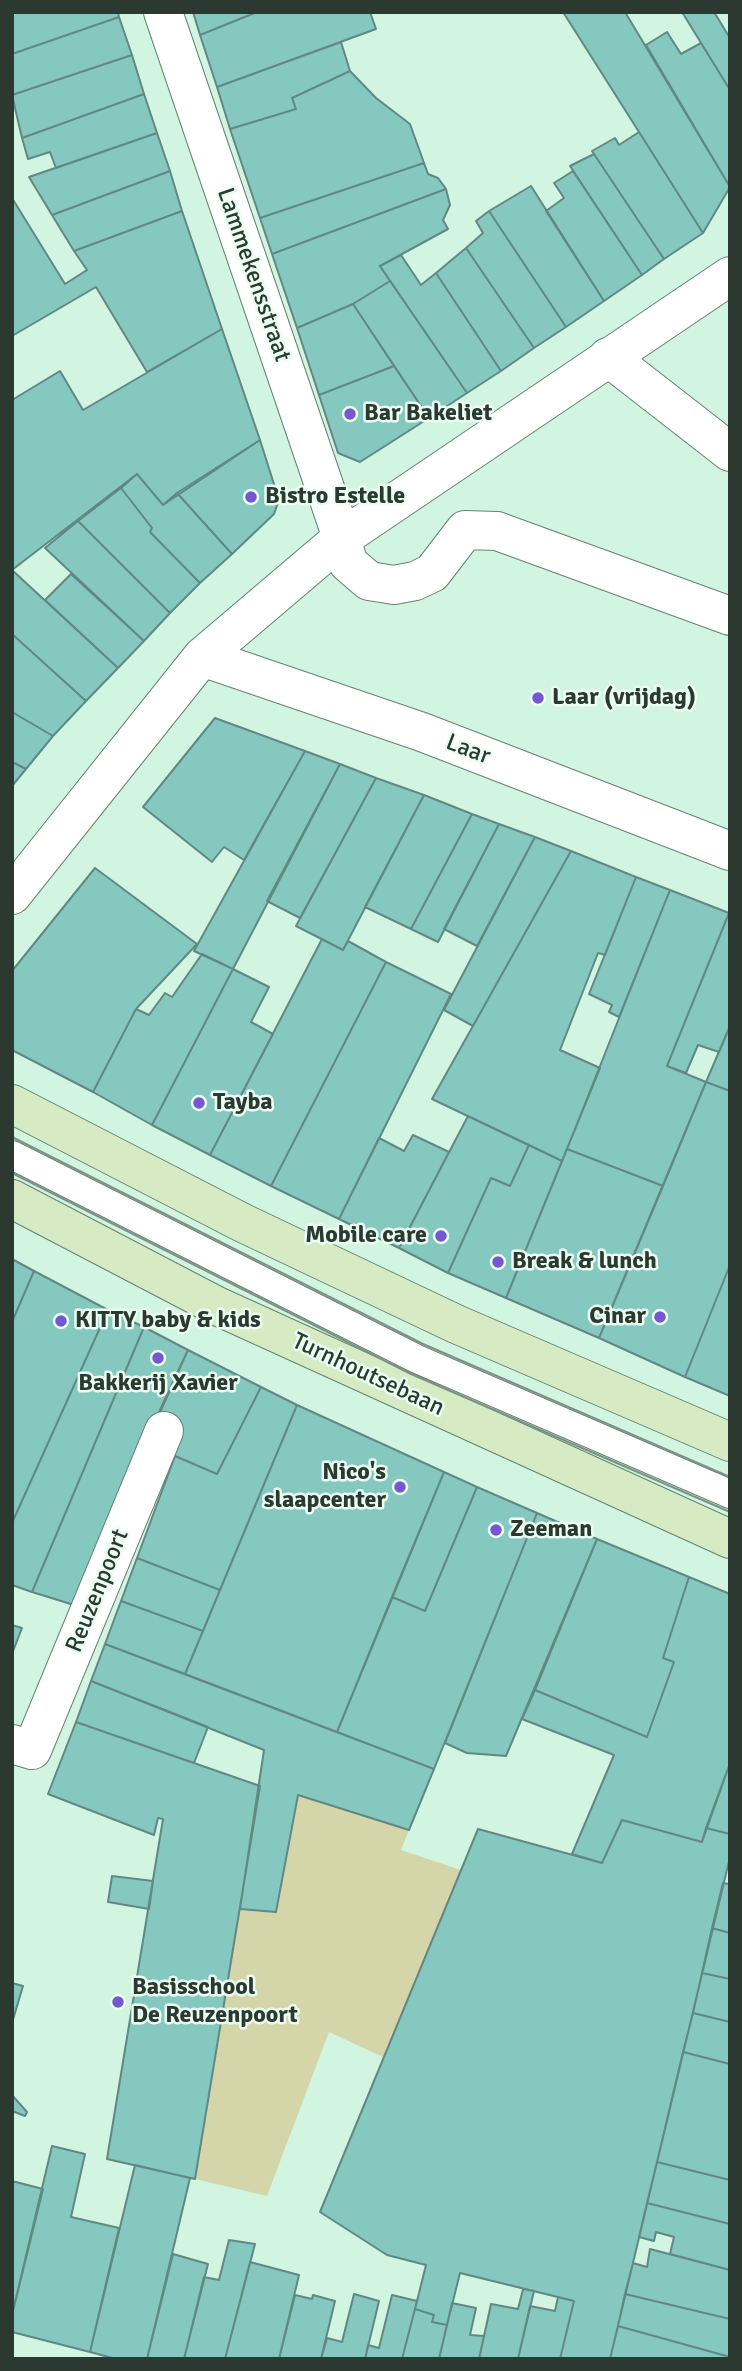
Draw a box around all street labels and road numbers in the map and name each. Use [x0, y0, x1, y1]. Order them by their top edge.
street label: Lammekensstraat [210, 184, 296, 366]
street label: Laar [442, 728, 494, 772]
street label: Turnhoutsebaan [287, 1327, 449, 1423]
street label: Reuzenpoort [60, 1525, 136, 1657]

